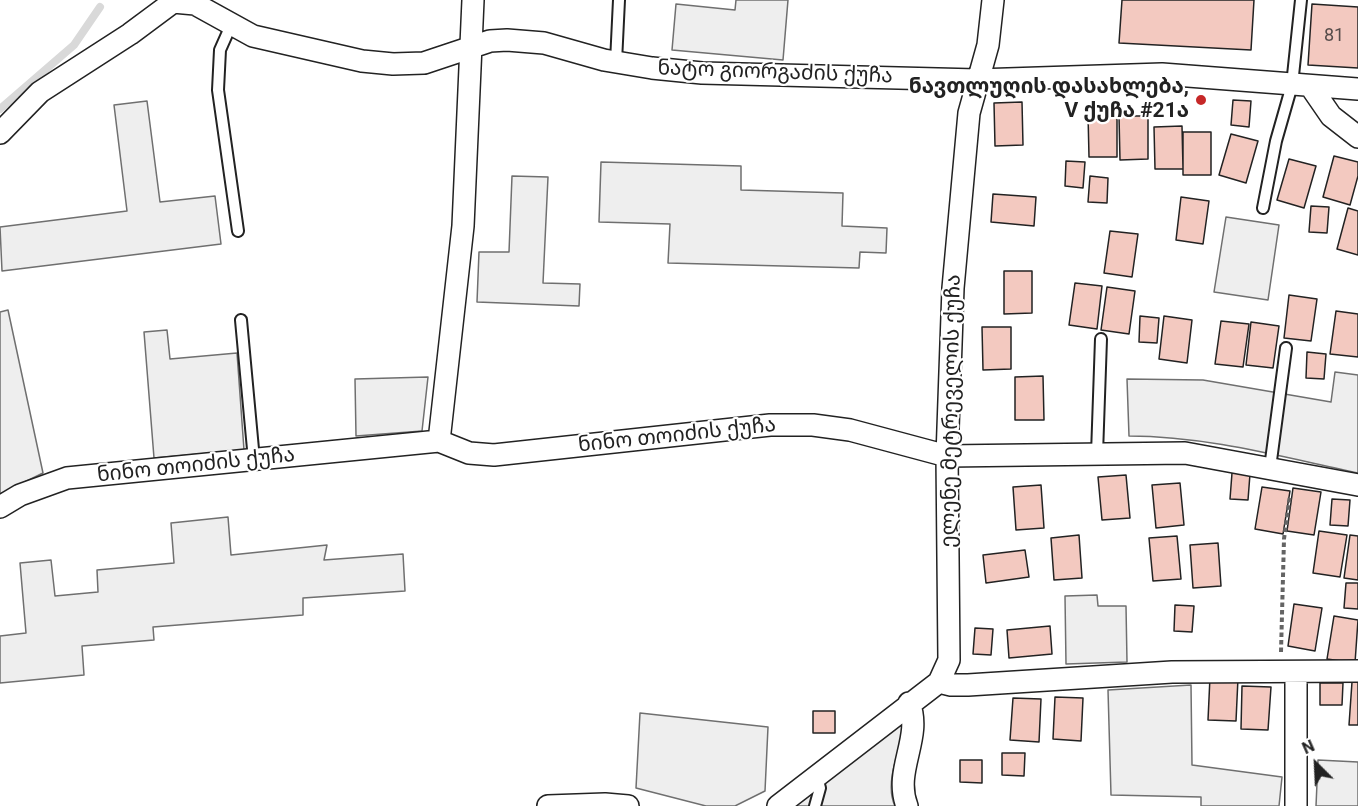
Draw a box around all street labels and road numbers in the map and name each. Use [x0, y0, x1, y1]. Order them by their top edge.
street label: ნატო გიორგაძის ქუჩა [657, 56, 893, 90]
street label: ელენე მეტრეველის ქუჩა [937, 274, 967, 548]
street label: ნინო თოიძის ქუჩა [577, 413, 777, 459]
street label: ნინო თოიძის ქუჩა [96, 443, 296, 489]

